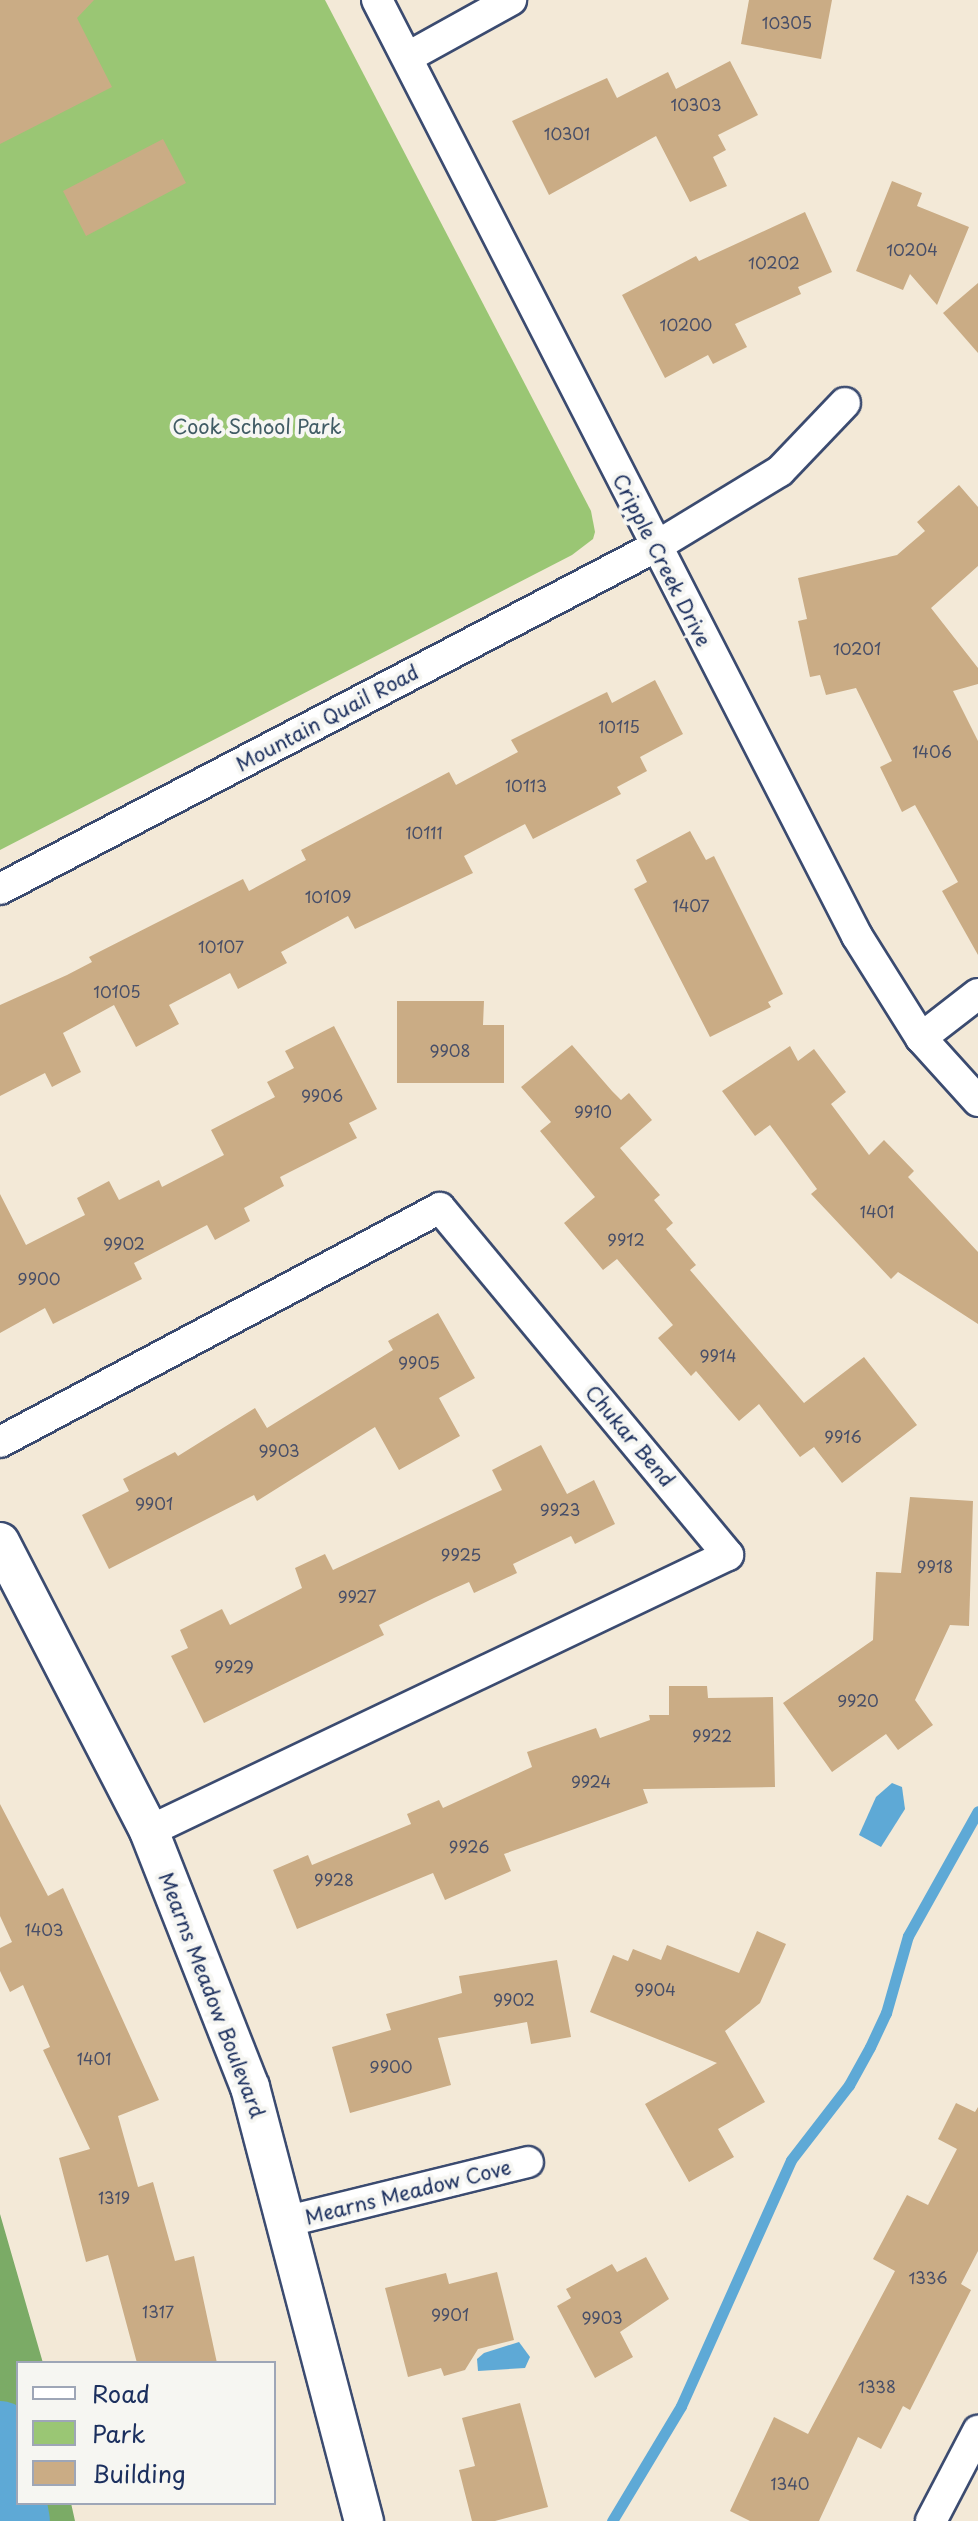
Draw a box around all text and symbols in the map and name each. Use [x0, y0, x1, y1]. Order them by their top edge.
house number: 10305 [762, 12, 812, 32]
house number: 10303 [671, 94, 721, 114]
house number: 10301 [544, 123, 590, 143]
house number: 10204 [886, 239, 938, 259]
house number: 10202 [748, 252, 800, 272]
house number: 10200 [660, 314, 712, 334]
park label: Cook School Park [172, 414, 342, 438]
street label: Cripple Creek Drive [607, 468, 717, 652]
house number: 10201 [833, 638, 881, 658]
street label: Mountain Quail Road [231, 659, 423, 777]
house number: 10115 [598, 716, 640, 736]
house number: 1406 [912, 741, 952, 761]
house number: 10113 [505, 775, 547, 795]
house number: 10111 [405, 822, 443, 842]
house number: 10109 [305, 886, 351, 906]
house number: 1407 [672, 895, 710, 915]
house number: 10107 [198, 936, 244, 956]
house number: 10105 [93, 981, 141, 1001]
house number: 9908 [429, 1040, 471, 1060]
house number: 9906 [301, 1085, 343, 1105]
house number: 9910 [574, 1101, 612, 1121]
house number: 1401 [860, 1201, 894, 1221]
house number: 9912 [607, 1229, 645, 1249]
house number: 9902 [103, 1233, 145, 1253]
house number: 9900 [18, 1268, 60, 1288]
house number: 9914 [699, 1345, 737, 1365]
house number: 9905 [398, 1352, 440, 1372]
street label: Chukar Bend [580, 1380, 680, 1492]
house number: 9916 [824, 1426, 862, 1446]
house number: 9903 [258, 1440, 300, 1460]
house number: 9901 [135, 1493, 173, 1513]
house number: 9923 [540, 1499, 580, 1519]
house number: 9925 [441, 1544, 481, 1564]
house number: 9918 [917, 1556, 953, 1576]
house number: 9927 [338, 1586, 376, 1606]
house number: 9929 [214, 1656, 254, 1676]
house number: 9920 [837, 1690, 879, 1710]
house number: 9922 [692, 1725, 732, 1745]
house number: 9924 [571, 1771, 611, 1791]
house number: 9926 [449, 1836, 489, 1856]
street label: Mearns Meadow Boulevard [154, 1869, 270, 2121]
house number: 9928 [314, 1869, 354, 1889]
house number: 1403 [24, 1919, 64, 1939]
house number: 9904 [634, 1979, 676, 1999]
house number: 9902 [493, 1989, 535, 2009]
house number: 1401 [77, 2048, 111, 2068]
house number: 9900 [370, 2056, 412, 2076]
street label: Mearns Meadow Cove [303, 2155, 513, 2229]
house number: 1319 [98, 2187, 130, 2207]
house number: 1336 [908, 2267, 948, 2287]
house number: 1317 [142, 2301, 174, 2321]
house number: 9901 [431, 2304, 469, 2324]
house number: 9903 [581, 2307, 623, 2327]
legend [16, 2361, 276, 2505]
text: Road [92, 2375, 150, 2411]
house number: 1338 [858, 2376, 896, 2396]
text: Park [92, 2415, 146, 2451]
text: Building [92, 2455, 186, 2491]
house number: 1340 [771, 2473, 809, 2493]

